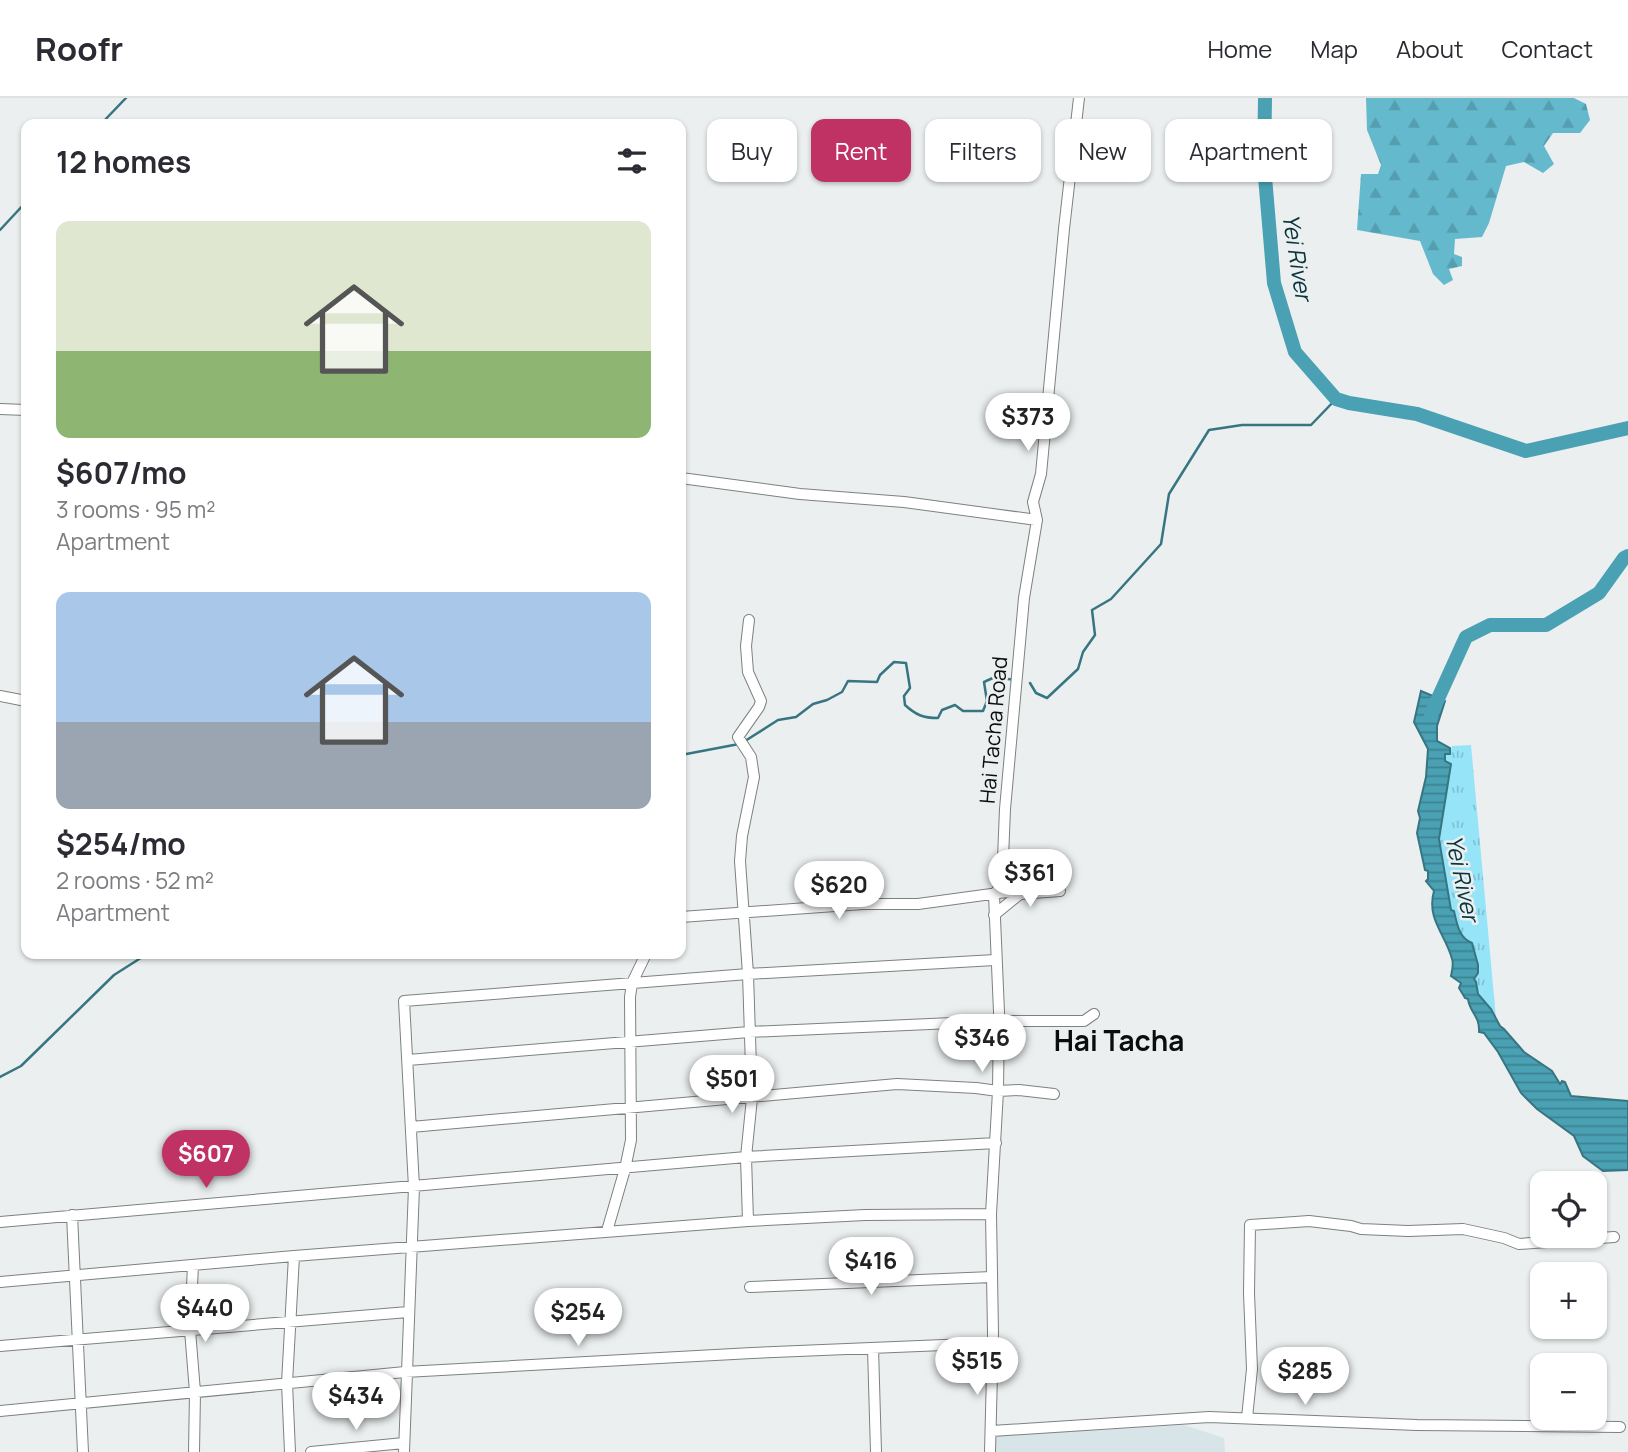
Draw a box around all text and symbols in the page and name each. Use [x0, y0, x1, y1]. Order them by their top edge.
text: Roofr [35, 26, 123, 71]
text: Home [1207, 32, 1272, 65]
text: Map [1310, 32, 1358, 65]
text: About [1396, 32, 1464, 65]
text: Contact [1502, 32, 1593, 65]
chip: Buy [707, 119, 797, 182]
chip: Rent [811, 119, 911, 182]
chip: Filters [925, 119, 1041, 182]
chip: New [1055, 119, 1151, 182]
chip: Apartment [1165, 119, 1332, 182]
text: 12 homes [56, 141, 191, 182]
icon: filters [613, 142, 651, 180]
water label: Yei River [1275, 211, 1321, 305]
icon: home [291, 266, 417, 392]
pin: $373 [987, 394, 1069, 453]
text: $373 [1001, 400, 1055, 432]
text: $607/mo [56, 452, 187, 493]
text: 3 rooms · 95 m² [56, 493, 215, 525]
text: Apartment [56, 525, 170, 557]
icon: home [291, 637, 417, 763]
street label: Hai Tacha Road [973, 655, 1013, 805]
text: $254/mo [56, 823, 186, 864]
water label: Yei River [1438, 832, 1488, 927]
pin: $361 [989, 850, 1071, 909]
text: $361 [1004, 856, 1056, 888]
pin: $620 [798, 862, 880, 921]
text: 2 rooms · 52 m² [56, 864, 214, 896]
text: $620 [810, 868, 868, 900]
text: Apartment [56, 896, 170, 928]
pin: $346 [941, 1014, 1023, 1074]
text: $346 [954, 1021, 1010, 1053]
district label: Hai Tacha [1054, 1021, 1184, 1059]
pin: $501 [691, 1056, 773, 1115]
text: $501 [705, 1062, 759, 1094]
pin: $607 [165, 1130, 247, 1190]
text: $607 [178, 1137, 234, 1169]
map controls [1530, 1171, 1607, 1430]
button: locate [1530, 1171, 1607, 1248]
pin: $416 [830, 1238, 912, 1297]
text: $416 [845, 1244, 897, 1276]
button: + [1530, 1262, 1607, 1339]
pin: $440 [164, 1284, 246, 1344]
pin: $254 [537, 1288, 619, 1348]
text: $440 [176, 1291, 234, 1323]
text: $254 [550, 1295, 606, 1327]
pin: $515 [936, 1338, 1018, 1397]
text: $515 [951, 1344, 1003, 1376]
pin: $285 [1264, 1348, 1346, 1407]
button: − [1530, 1353, 1607, 1430]
text: $285 [1277, 1354, 1333, 1386]
pin: $434 [315, 1372, 397, 1432]
text: $434 [328, 1379, 384, 1411]

